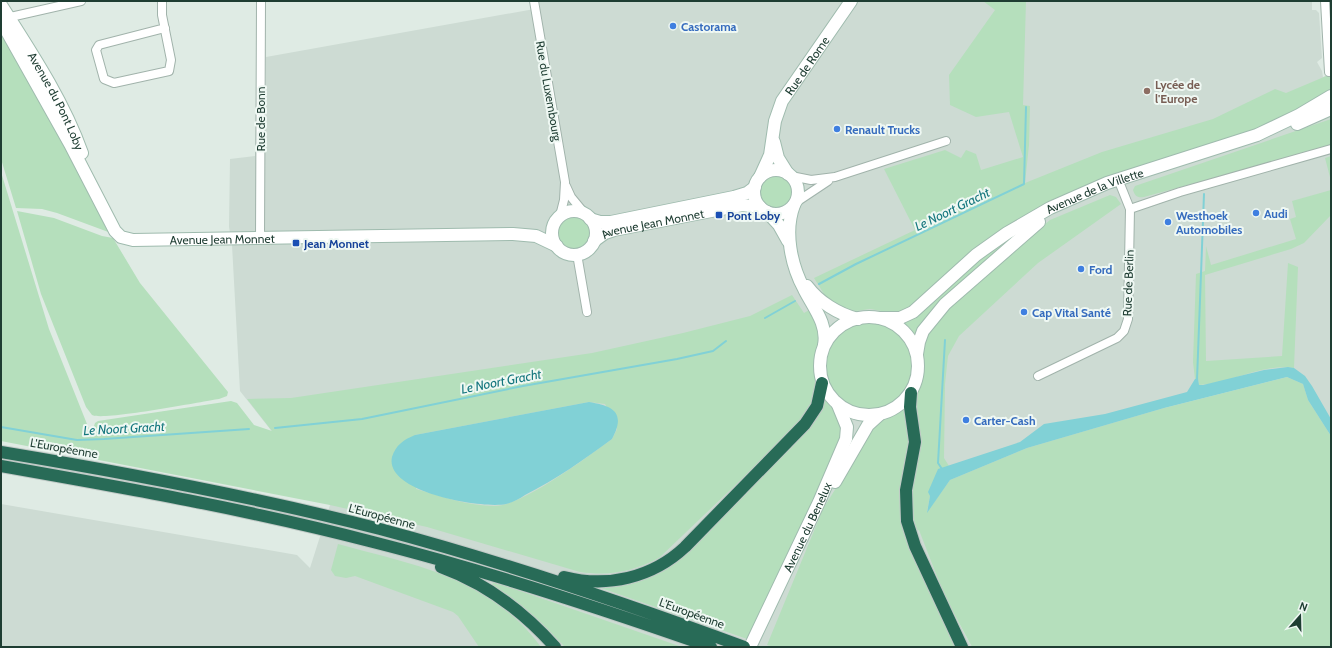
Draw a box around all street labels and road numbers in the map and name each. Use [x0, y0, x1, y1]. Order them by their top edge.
street label: Rue de Rome [781, 33, 832, 98]
street label: Rue du Luxembourg [533, 40, 565, 143]
street label: Avenue du Pont Loby [25, 49, 88, 152]
street label: Rue de Bonn [253, 86, 268, 151]
street label: Avenue de la Villette [1043, 164, 1145, 217]
street label: Avenue Jean Monnet [597, 205, 705, 241]
street label: Avenue Jean Monnet [170, 230, 275, 247]
street label: Rue de Berlin [1119, 249, 1137, 317]
street label: L'Européenne [29, 435, 99, 461]
street label: Avenue du Benelux [779, 479, 834, 574]
street label: L'Européenne [347, 500, 417, 532]
street label: L'Européenne [657, 594, 727, 632]

